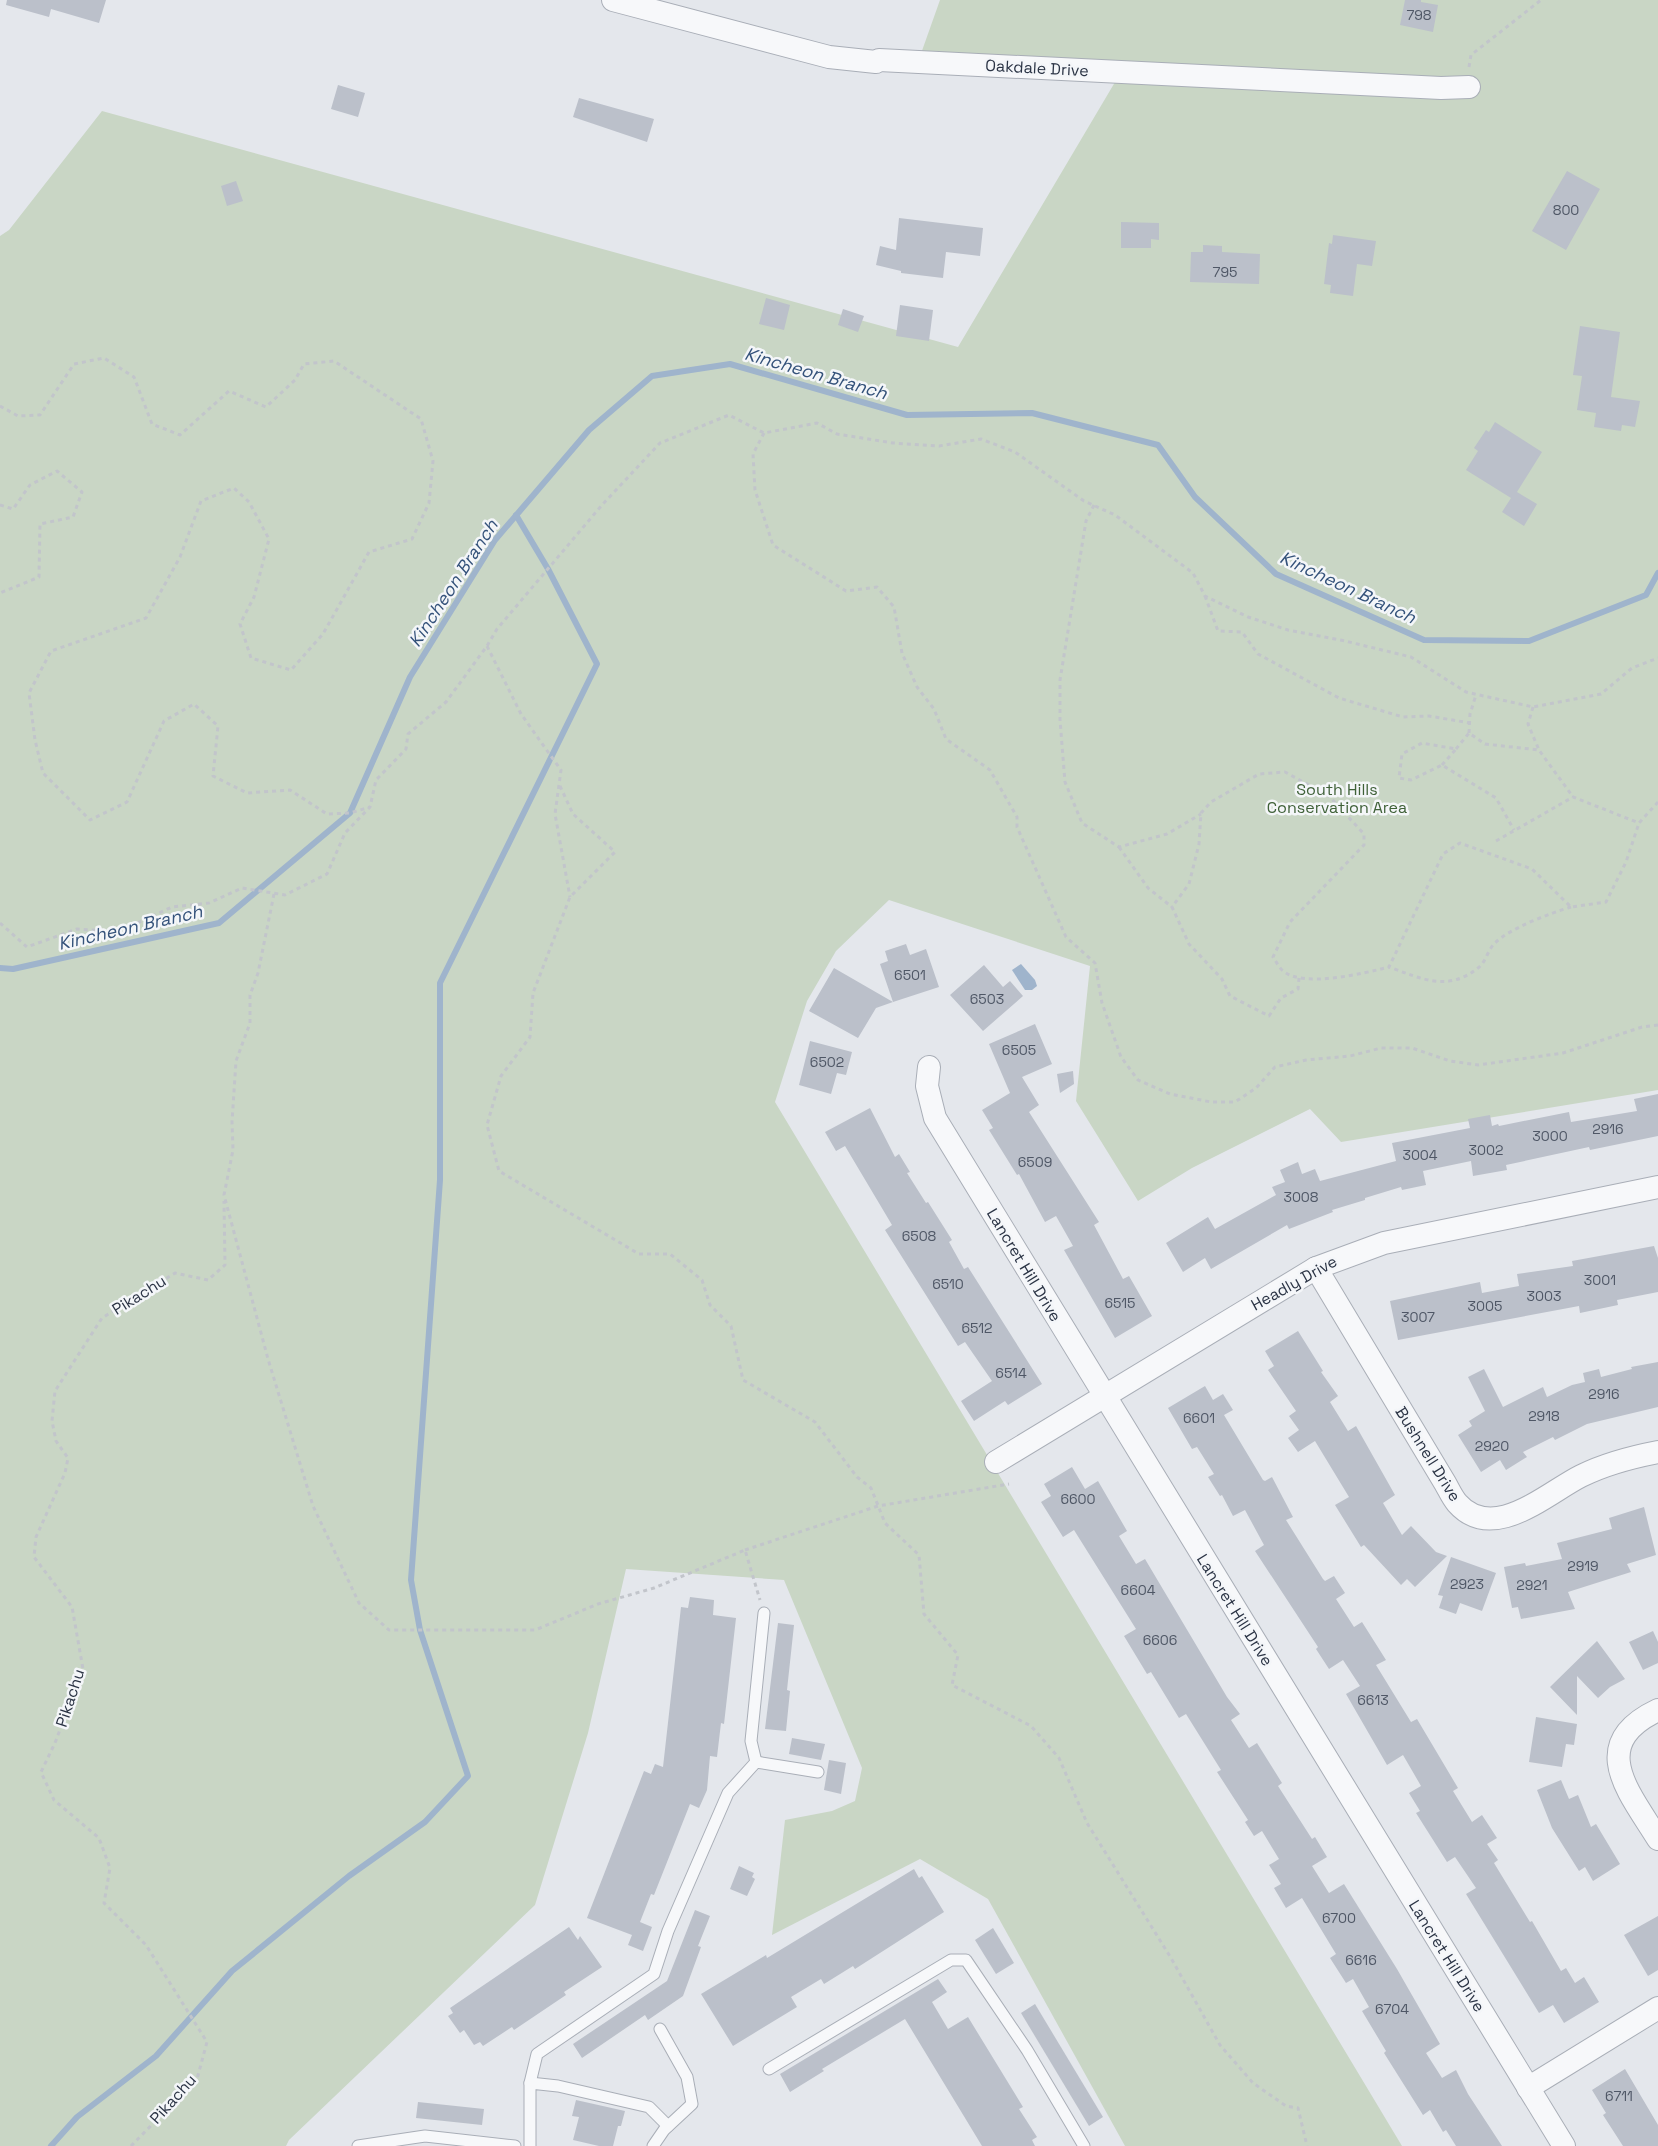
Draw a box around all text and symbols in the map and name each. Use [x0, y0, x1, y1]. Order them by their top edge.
house number: 798 [1406, 6, 1432, 24]
street label: Oakdale Drive [985, 55, 1089, 81]
house number: 800 [1553, 201, 1579, 219]
house number: 795 [1213, 263, 1237, 281]
water label: Kincheon Branch [742, 342, 891, 405]
water label: Kincheon Branch [403, 514, 503, 651]
water label: Kincheon Branch [1276, 545, 1420, 629]
park label: South Hills Conservation Area [1267, 779, 1407, 818]
water label: Kincheon Branch [56, 899, 205, 955]
house number: 6501 [894, 966, 926, 984]
house number: 6503 [970, 990, 1004, 1008]
house number: 6505 [1002, 1041, 1036, 1059]
house number: 6502 [810, 1053, 844, 1071]
house number: 2916 [1592, 1120, 1624, 1138]
house number: 3000 [1532, 1127, 1568, 1145]
house number: 3002 [1469, 1141, 1503, 1159]
house number: 3004 [1402, 1146, 1438, 1164]
house number: 6509 [1018, 1153, 1052, 1171]
house number: 3008 [1283, 1188, 1319, 1206]
street label: Lancret Hill Drive [982, 1205, 1066, 1325]
house number: 6508 [902, 1227, 937, 1245]
street label: Headly Drive [1247, 1251, 1341, 1315]
street label: Pikachu [108, 1270, 170, 1320]
house number: 3001 [1584, 1271, 1616, 1289]
house number: 6510 [932, 1275, 964, 1293]
house number: 3003 [1527, 1287, 1561, 1305]
house number: 6515 [1105, 1294, 1136, 1312]
house number: 3005 [1468, 1297, 1502, 1315]
house number: 3007 [1401, 1308, 1435, 1326]
house number: 6512 [961, 1319, 993, 1337]
house number: 6514 [995, 1364, 1027, 1382]
house number: 2916 [1588, 1385, 1620, 1403]
street label: Bushnell Drive [1390, 1403, 1466, 1505]
house number: 2918 [1528, 1407, 1560, 1425]
house number: 6601 [1183, 1409, 1215, 1427]
house number: 2920 [1475, 1437, 1509, 1455]
house number: 6600 [1060, 1490, 1096, 1508]
street label: Lancret Hill Drive [1192, 1550, 1278, 1670]
house number: 2919 [1567, 1557, 1599, 1575]
house number: 2923 [1450, 1575, 1484, 1593]
house number: 2921 [1516, 1576, 1548, 1594]
house number: 6604 [1121, 1581, 1156, 1599]
house number: 6606 [1143, 1631, 1177, 1649]
street label: Pikachu [51, 1666, 89, 1730]
house number: 6613 [1357, 1691, 1389, 1709]
street label: Lancret Hill Drive [1404, 1896, 1490, 2016]
house number: 6700 [1322, 1909, 1356, 1927]
house number: 6616 [1345, 1951, 1377, 1969]
house number: 6704 [1375, 2000, 1409, 2018]
street label: Pikachu [145, 2070, 201, 2128]
house number: 6711 [1605, 2087, 1633, 2105]

